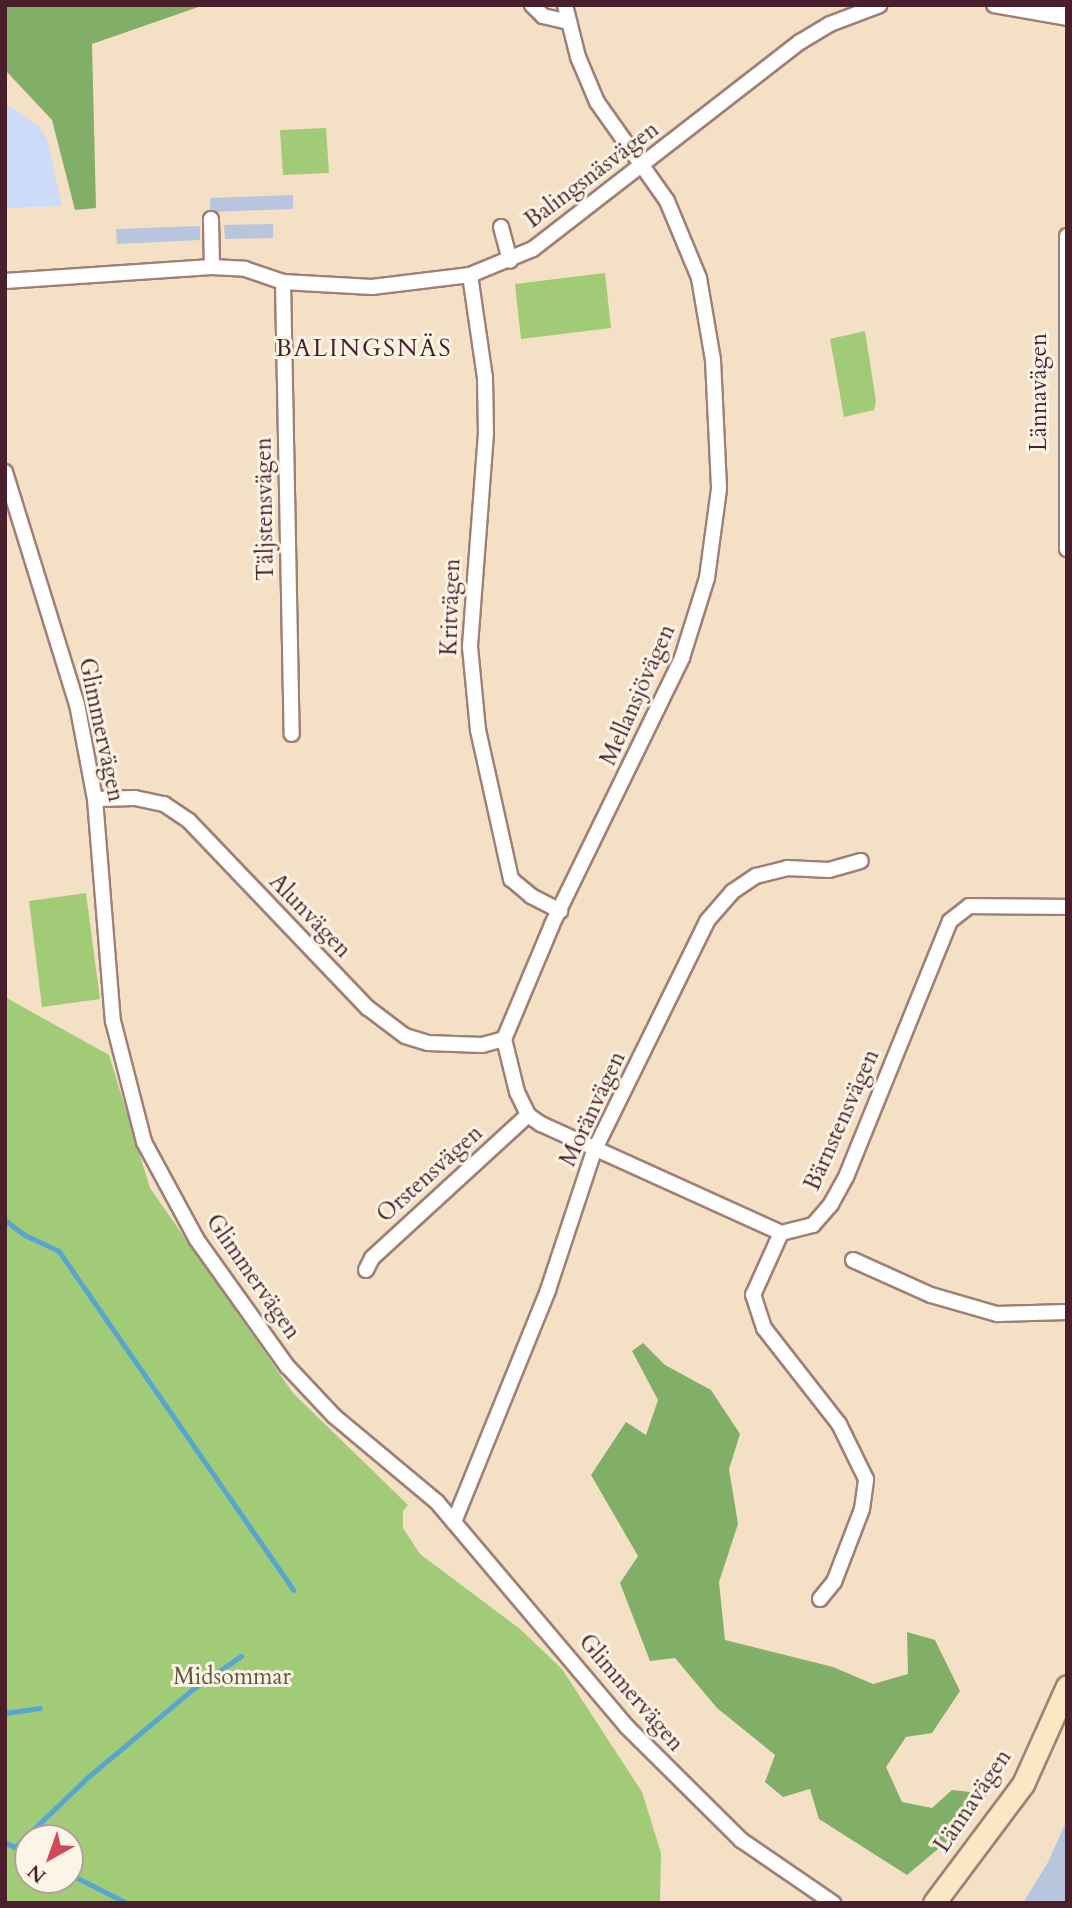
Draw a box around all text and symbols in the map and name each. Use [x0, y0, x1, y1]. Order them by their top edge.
street label: Balingsnäsvägen [520, 116, 664, 234]
street label: Lännavägen [1025, 333, 1053, 451]
district label: BALINGSNÄS [277, 335, 451, 363]
street label: Täljstensvägen [250, 437, 280, 581]
street label: Kritvägen [436, 558, 466, 656]
street label: Mellansjövägen [595, 620, 681, 770]
street label: Glimmervägen [72, 656, 130, 804]
street label: Alunvägen [263, 868, 357, 964]
street label: Bärnstensvägen [799, 1045, 885, 1195]
street label: Moränvägen [554, 1047, 632, 1171]
street label: Orstensvägen [371, 1119, 489, 1229]
street label: Glimmervägen [200, 1209, 306, 1345]
street label: Glimmervägen [573, 1629, 689, 1757]
park label: Midsommar [173, 1663, 291, 1691]
street label: Lännavägen [928, 1744, 1018, 1858]
north arrow [14, 1824, 84, 1894]
text: N [22, 1858, 51, 1889]

